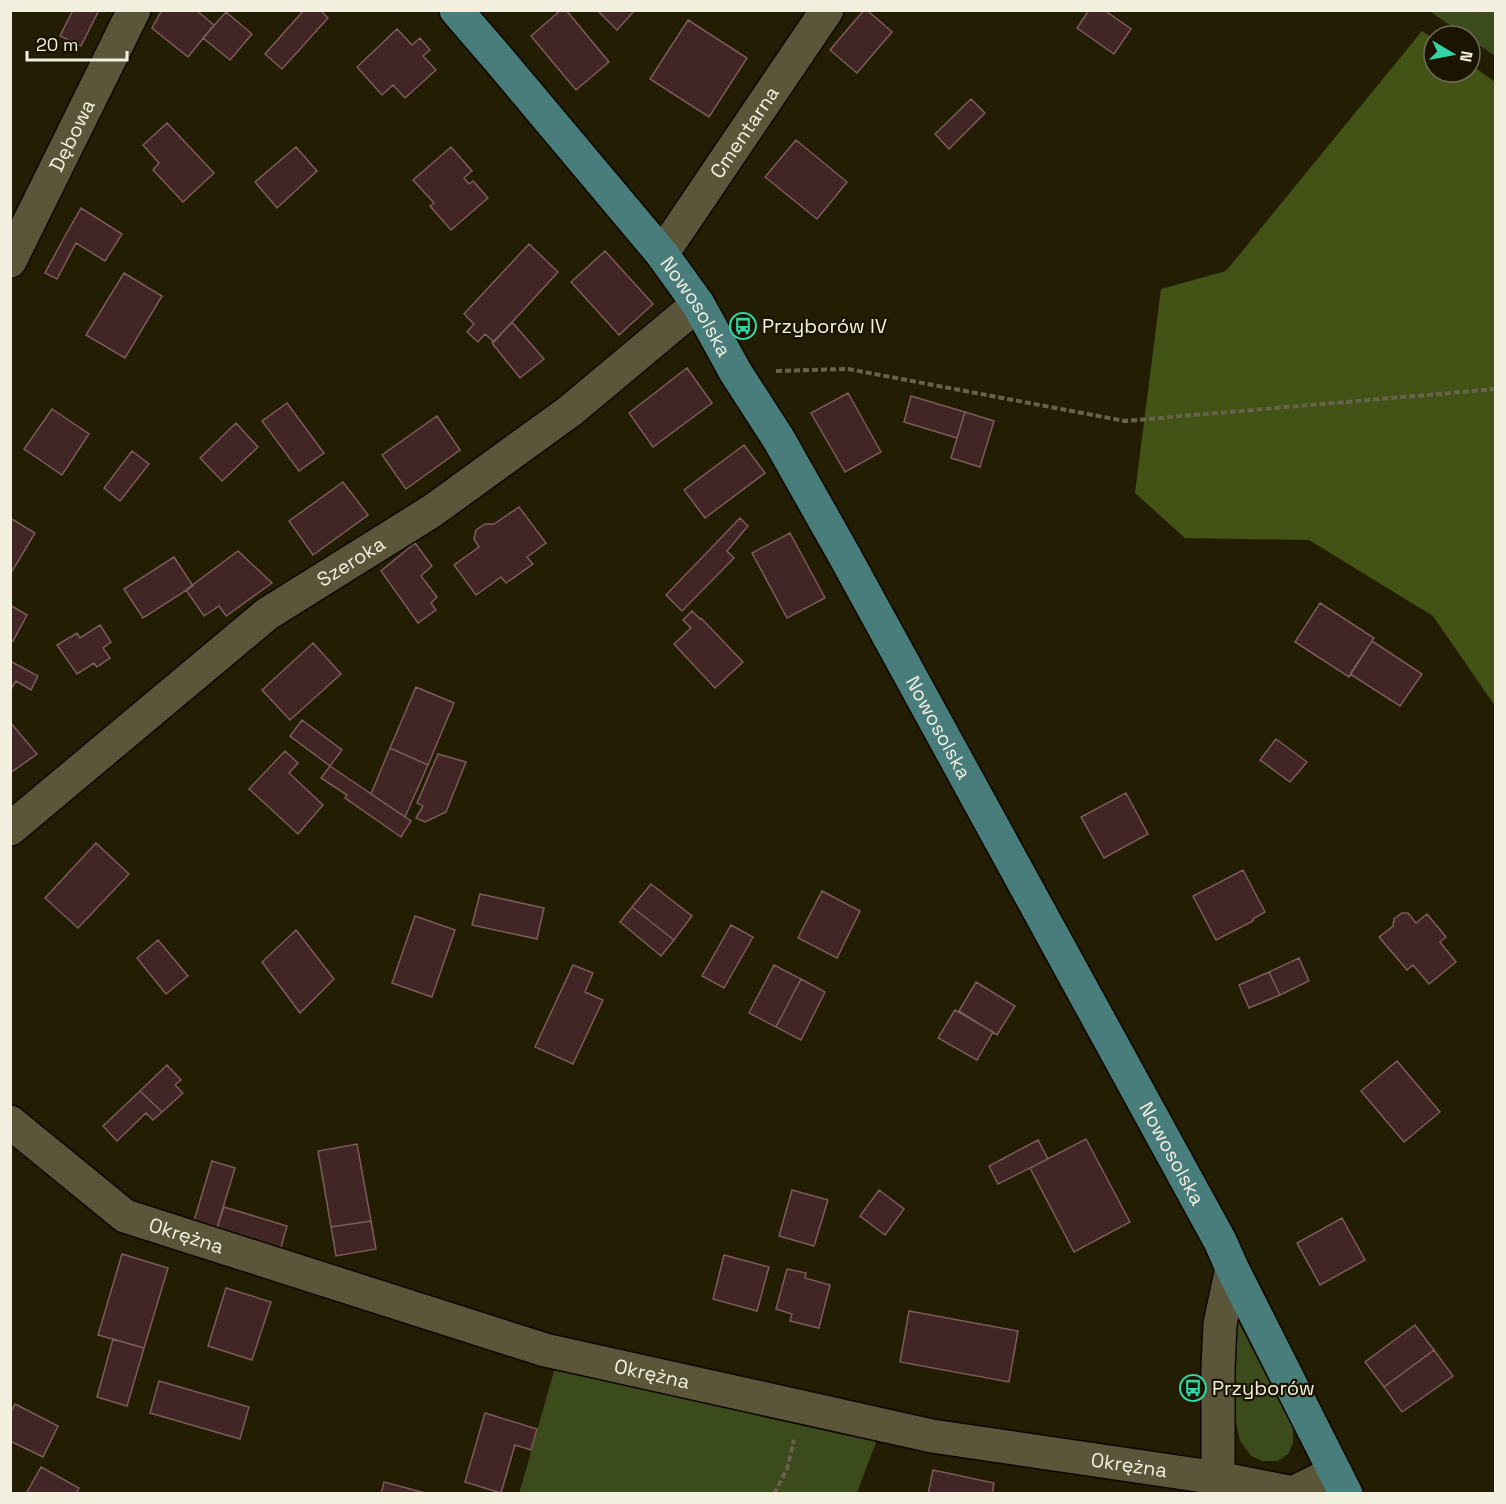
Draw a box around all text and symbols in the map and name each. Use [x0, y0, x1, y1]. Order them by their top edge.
scale bar [27, 24, 128, 62]
north arrow [1422, 24, 1482, 84]
text: 20 m [36, 33, 79, 56]
text: N [1455, 49, 1478, 64]
street label: Cmentarna [704, 81, 785, 183]
street label: Dębowa [43, 95, 101, 176]
street label: Nowosolska [655, 251, 737, 361]
bus stop icon: Przyborów IV [728, 311, 758, 341]
place label: Przyborów IV [762, 313, 887, 339]
street label: Szeroka [312, 531, 390, 593]
street label: Nowosolska [900, 671, 977, 784]
street label: Nowosolska [1133, 1097, 1211, 1210]
street label: Okrężna [146, 1212, 227, 1260]
street label: Okrężna [612, 1353, 692, 1395]
bus stop icon: Przyborów [1178, 1373, 1208, 1403]
place label: Przyborów [1212, 1375, 1315, 1401]
street label: Okrężna [1089, 1446, 1169, 1483]

